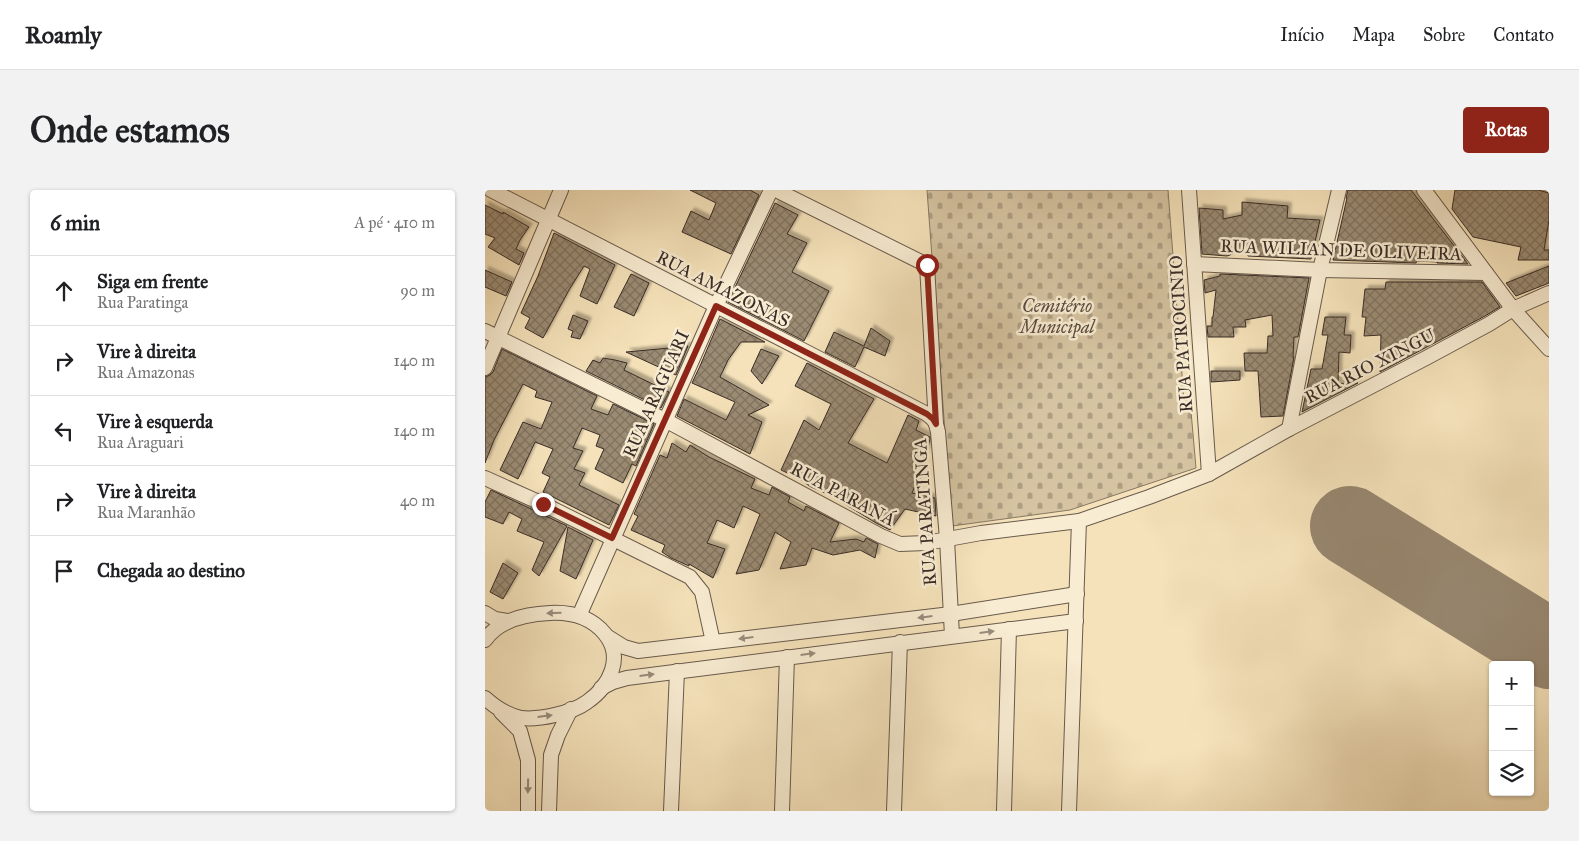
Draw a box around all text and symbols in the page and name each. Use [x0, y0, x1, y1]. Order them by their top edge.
text: Roamly [25, 20, 102, 50]
text: Início [1280, 24, 1324, 46]
text: Mapa [1352, 24, 1395, 46]
text: Sobre [1423, 24, 1465, 46]
text: Contato [1493, 24, 1554, 46]
button: Rotas [1463, 107, 1549, 153]
text: Onde estamos [30, 109, 230, 152]
text: 6 min [50, 210, 100, 236]
text: A pé · 410 m [354, 213, 435, 232]
street label: RUA WILIAN DE OLIVEIRA [1220, 235, 1462, 265]
street label: RUA AMAZONAS [653, 246, 793, 332]
route start [916, 254, 939, 277]
street label: RUA PATROCINIO [1165, 254, 1197, 414]
text: Siga em frente [97, 270, 208, 293]
icon: ahead [50, 277, 78, 305]
text: 90 m [400, 281, 435, 300]
text: Rua Paratinga [97, 293, 188, 312]
park label: Cemitério Municipal [1018, 295, 1097, 339]
street label: RUA RIO XINGU [1301, 323, 1440, 408]
street label: RUA ARAGUARI [618, 327, 694, 461]
text: Vire à direita [97, 340, 196, 363]
icon: right [50, 347, 78, 375]
text: 140 m [394, 351, 435, 370]
text: Rua Amazonas [97, 363, 195, 382]
text: Vire à esquerda [97, 410, 213, 433]
icon: left [50, 417, 78, 445]
text: 140 m [394, 421, 435, 440]
text: Rua Araguari [97, 433, 184, 452]
street label: RUA PARATINGA [909, 437, 941, 587]
street label: RUA PARANÁ [787, 455, 900, 531]
text: Vire à direita [97, 480, 196, 503]
icon: right [50, 487, 78, 515]
text: 40 m [400, 491, 435, 510]
route end [532, 493, 555, 516]
text: Rua Maranhão [97, 503, 195, 522]
icon: arrive [50, 557, 78, 585]
text: Chegada ao destino [97, 559, 245, 582]
one-way arrow [545, 609, 561, 617]
one-way arrow [916, 613, 932, 621]
one-way arrow [979, 628, 995, 636]
one-way arrow [738, 634, 754, 642]
one-way arrow [800, 650, 816, 658]
map controls [1489, 661, 1534, 796]
button: + [1489, 661, 1534, 706]
one-way arrow [639, 671, 655, 679]
button: − [1489, 706, 1534, 751]
one-way arrow [538, 712, 554, 720]
button: layers [1489, 751, 1534, 796]
one-way arrow [524, 779, 532, 795]

